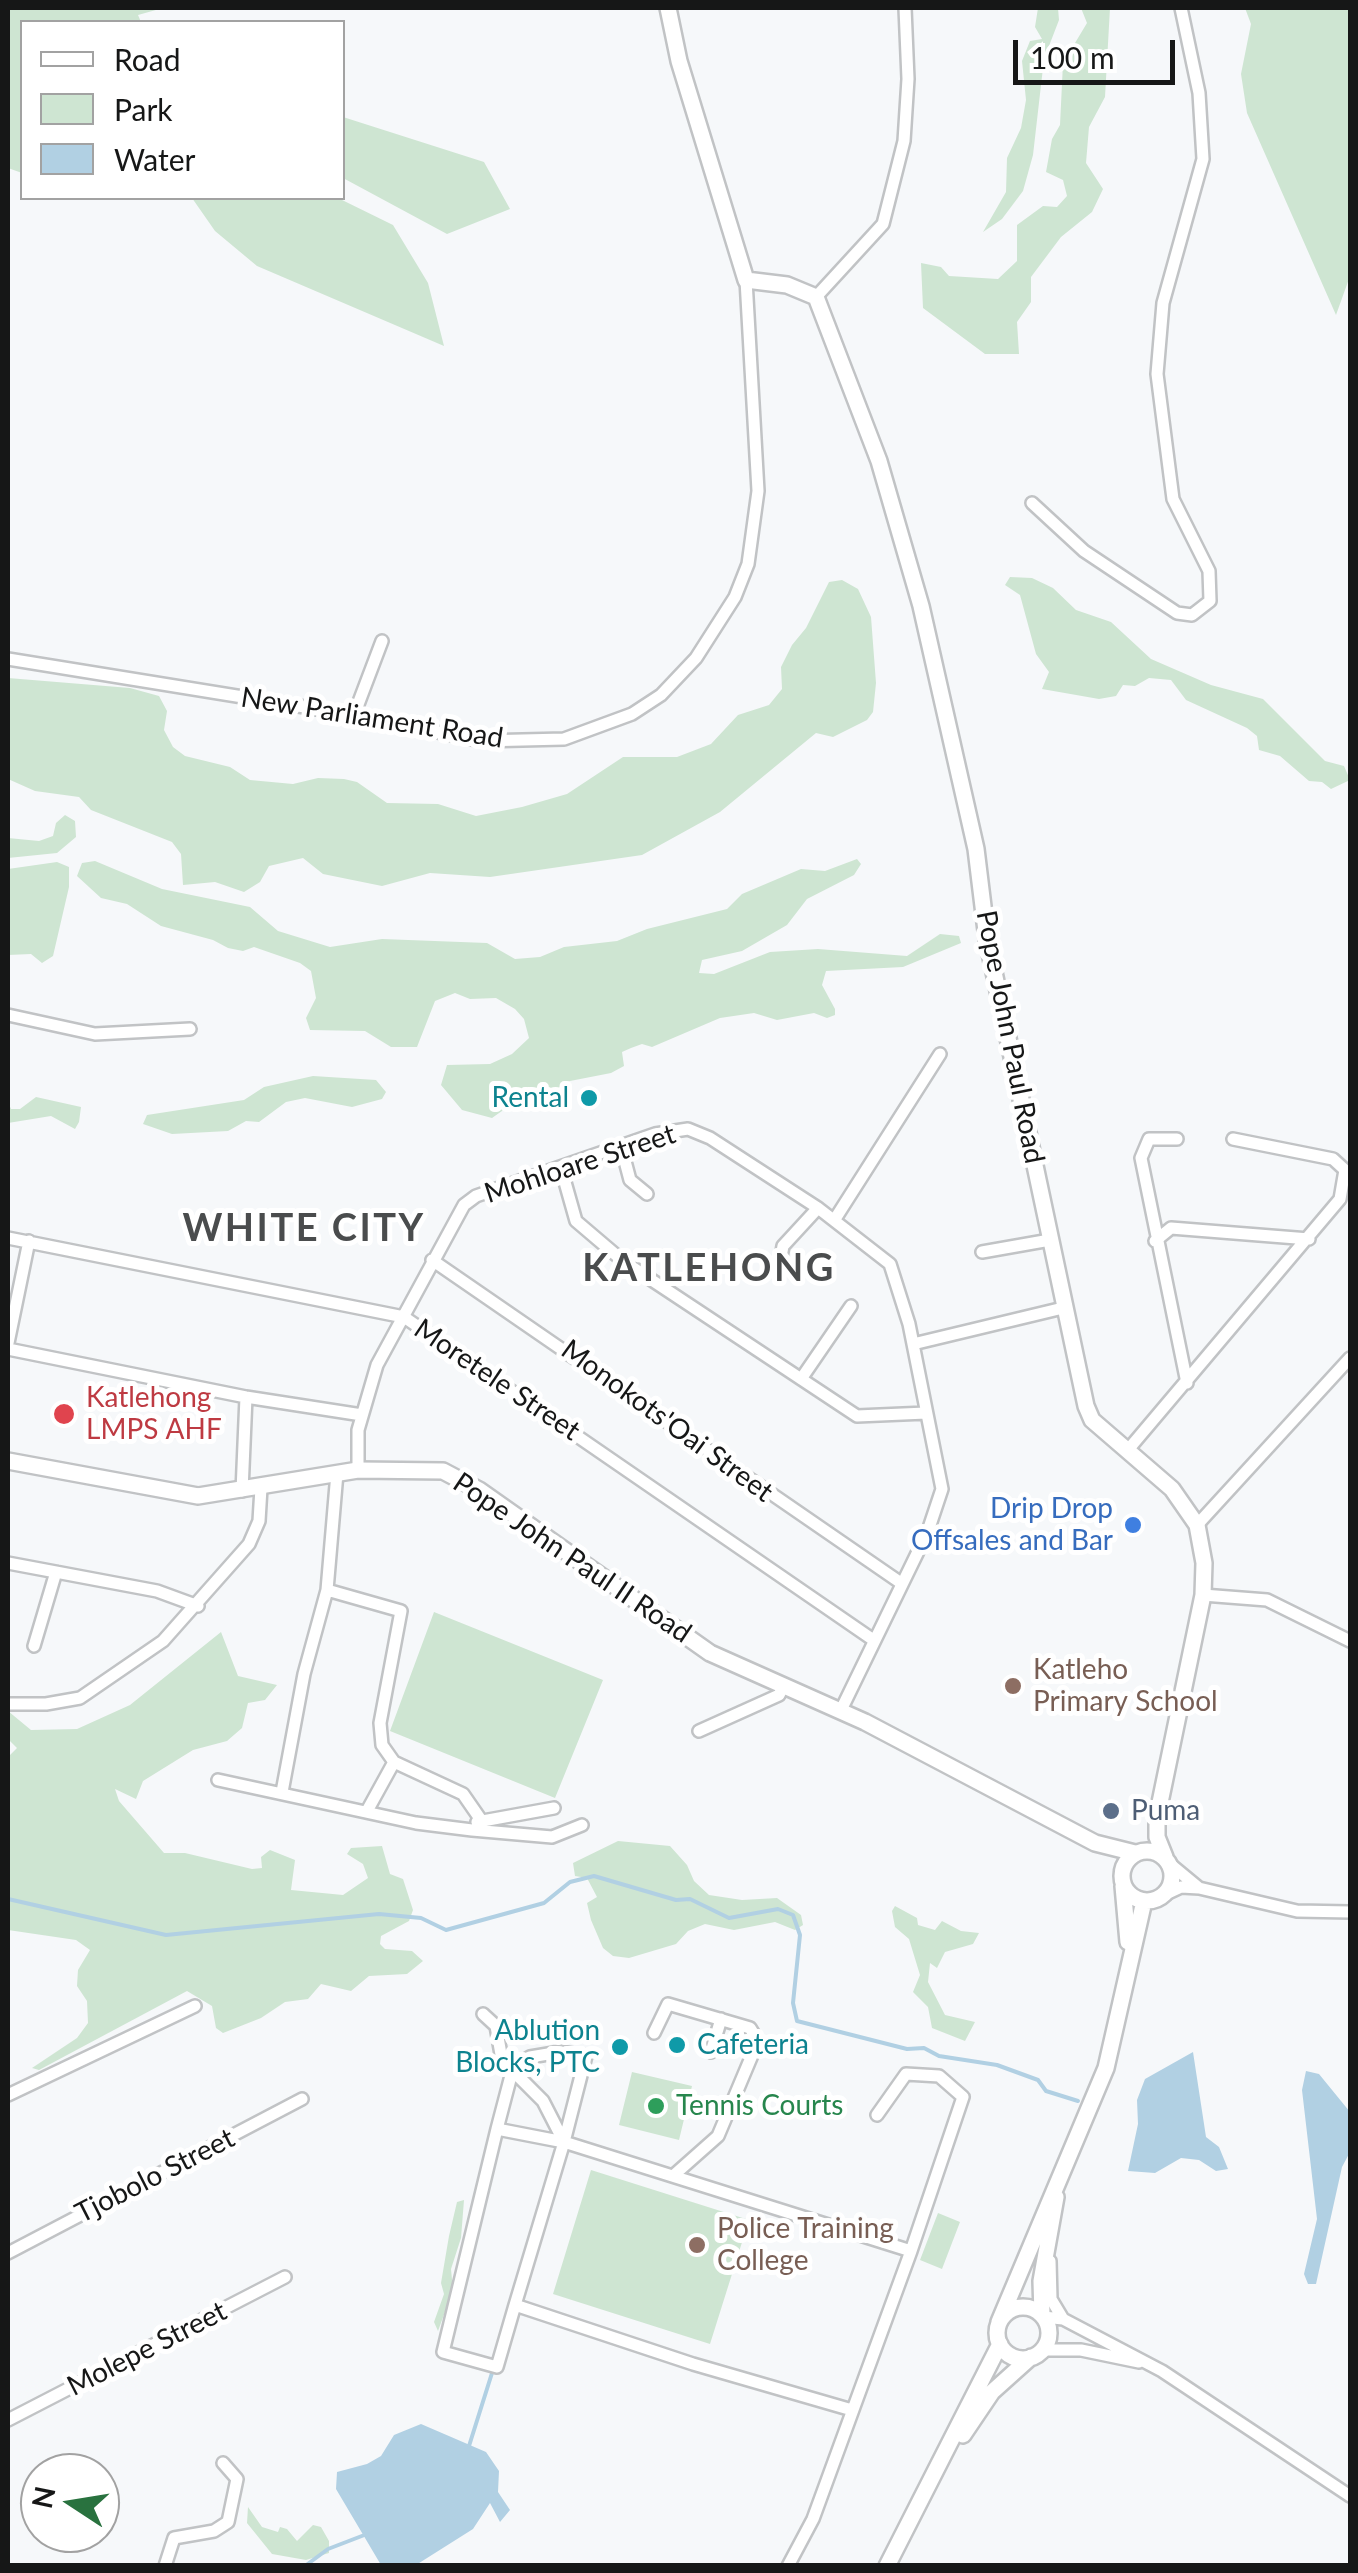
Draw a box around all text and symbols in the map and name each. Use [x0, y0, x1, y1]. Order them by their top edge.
legend [20, 20, 345, 200]
scale bar [1018, 20, 1180, 82]
text: 100 m [1030, 39, 1115, 75]
text: Road [114, 41, 181, 77]
text: Park [114, 91, 173, 127]
text: Water [114, 141, 196, 177]
street label: New Parliament Road [238, 681, 506, 755]
street label: Pope John Paul Road [969, 908, 1051, 1166]
place label: Rental [492, 1081, 569, 1115]
marker: Rental [578, 1087, 600, 1109]
street label: Mohloare Street [480, 1117, 680, 1211]
district label: WHITE CITY [182, 1206, 426, 1252]
district label: KATLEHONG [582, 1246, 836, 1292]
street label: Moretele Street [408, 1312, 586, 1448]
street label: Monokots'Oai Street [555, 1333, 779, 1509]
place label: Katlehong LMPS AHF [86, 1381, 222, 1447]
marker: Katlehong LMPS AHF [51, 1401, 77, 1427]
street label: Pope John Paul II Road [447, 1466, 697, 1650]
place label: Drip Drop Offsales and Bar [911, 1492, 1113, 1558]
marker: Drip Drop Offsales and Bar [1122, 1514, 1144, 1536]
place label: Katleho Primary School [1033, 1653, 1218, 1719]
marker: Katleho Primary School [1002, 1675, 1024, 1697]
place label: Puma [1131, 1794, 1200, 1828]
marker: Puma [1100, 1800, 1122, 1822]
place label: Ablution Blocks, PTC [455, 2014, 600, 2080]
place label: Cafeteria [697, 2028, 809, 2062]
marker: Cafeteria [666, 2034, 688, 2056]
marker: Ablution Blocks, PTC [609, 2036, 631, 2058]
place label: Tennis Courts [676, 2089, 843, 2123]
marker: Tennis Courts [645, 2095, 667, 2117]
street label: Tjobolo Street [70, 2122, 240, 2230]
place label: Police Training College [717, 2212, 894, 2278]
marker: Police Training College [686, 2234, 708, 2256]
street label: Molepe Street [62, 2294, 232, 2404]
north arrow [20, 2453, 120, 2553]
text: N [24, 2483, 61, 2511]

